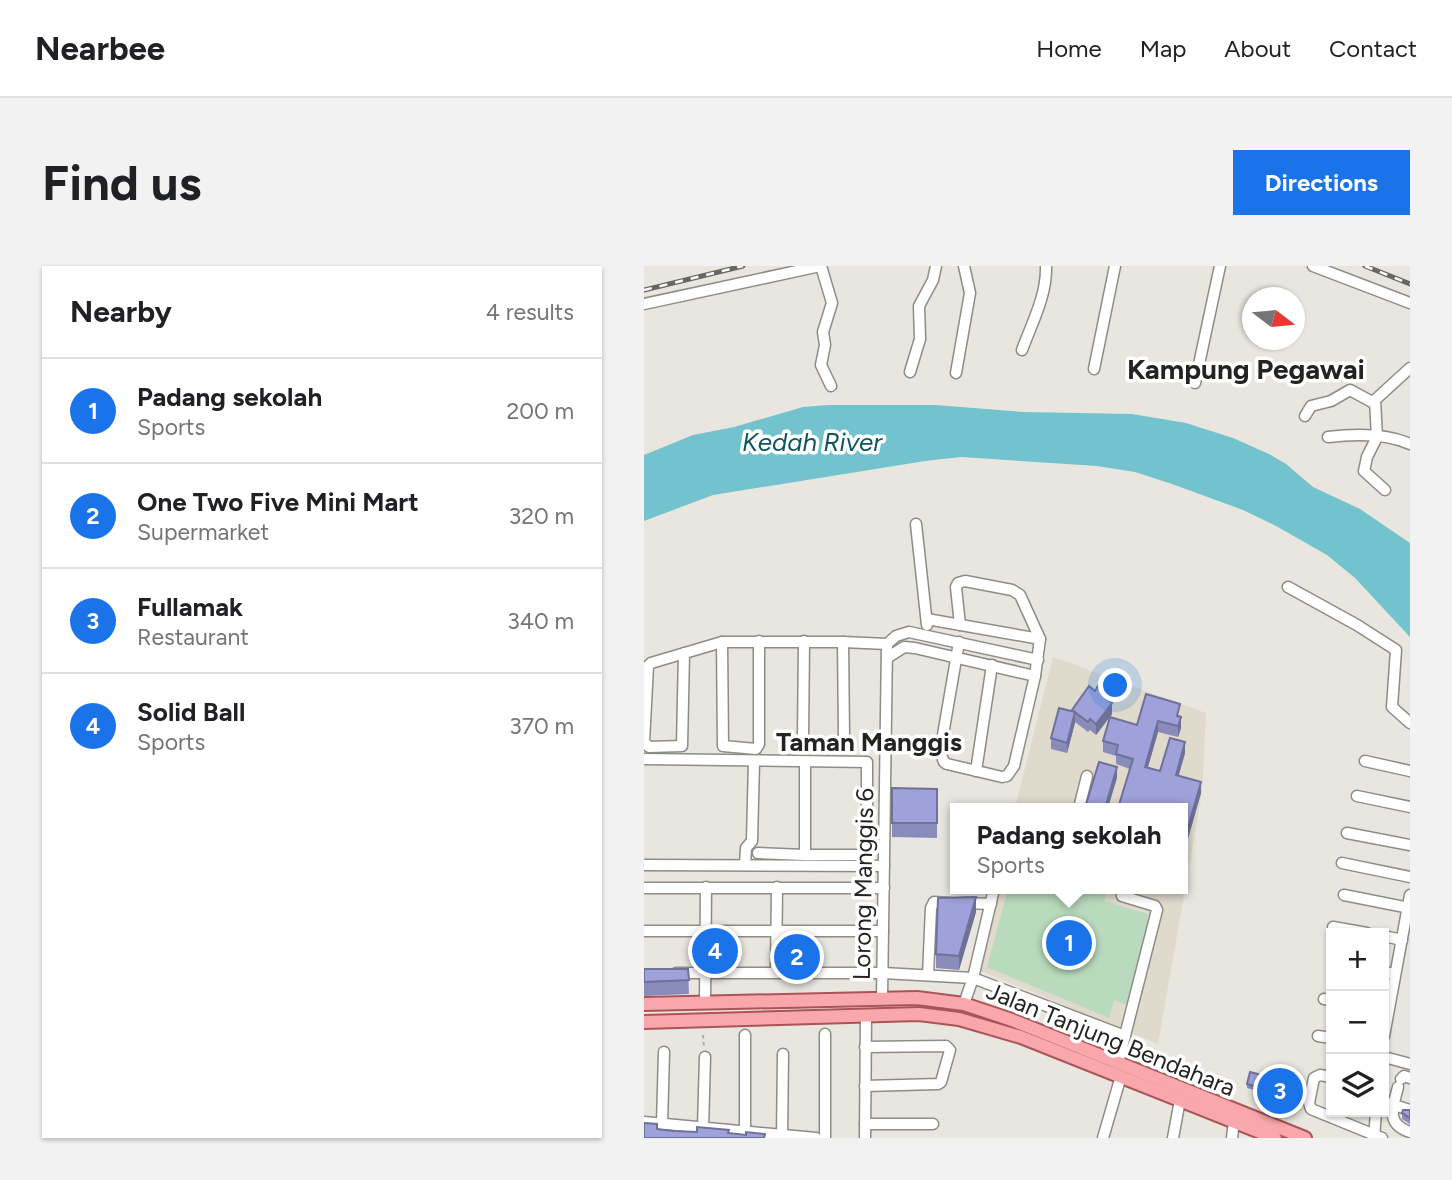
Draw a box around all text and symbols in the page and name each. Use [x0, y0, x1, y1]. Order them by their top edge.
text: Nearbee [35, 29, 165, 68]
text: Home [1036, 34, 1102, 63]
text: Map [1140, 34, 1186, 63]
text: About [1224, 34, 1291, 63]
text: Contact [1329, 34, 1417, 63]
button: Directions [1233, 150, 1410, 215]
text: Find us [42, 153, 201, 212]
north arrow [1242, 287, 1305, 350]
text: Nearby [70, 293, 172, 330]
text: 4 results [486, 298, 574, 326]
district label: Kampung Pegawai [1127, 352, 1365, 386]
text: Padang sekolah [137, 381, 322, 413]
text: 1 [88, 397, 98, 425]
text: 200 m [506, 397, 574, 425]
text: Sports [137, 413, 205, 441]
water label: Kedah River [742, 426, 883, 458]
text: One Two Five Mini Mart [137, 486, 419, 518]
text: 2 [86, 502, 100, 530]
text: 320 m [509, 502, 574, 530]
text: Supermarket [137, 518, 269, 546]
text: Fullamak [137, 591, 243, 623]
text: 3 [87, 607, 99, 635]
text: 340 m [507, 607, 574, 635]
text: Restaurant [137, 623, 249, 651]
your location [1098, 668, 1132, 702]
text: Solid Ball [137, 696, 245, 728]
text: 4 [86, 712, 100, 740]
text: 370 m [509, 712, 574, 740]
district label: Taman Manggis [776, 726, 962, 758]
text: Sports [137, 728, 205, 756]
street label: Lorong Manggis 6 [847, 788, 879, 980]
popup [950, 803, 1188, 894]
text: Padang sekolah [976, 819, 1162, 851]
text: Sports [976, 851, 1045, 879]
pin: 1 [1046, 917, 1092, 969]
pin: 4 [692, 925, 738, 977]
map controls [1326, 928, 1389, 1117]
button: + [1326, 928, 1389, 991]
pin: 2 [774, 931, 820, 983]
street label: Jalan Tanjung Bendahara [982, 976, 1240, 1102]
button: − [1326, 991, 1389, 1054]
button: layers [1326, 1054, 1389, 1117]
pin: 3 [1257, 1065, 1303, 1117]

